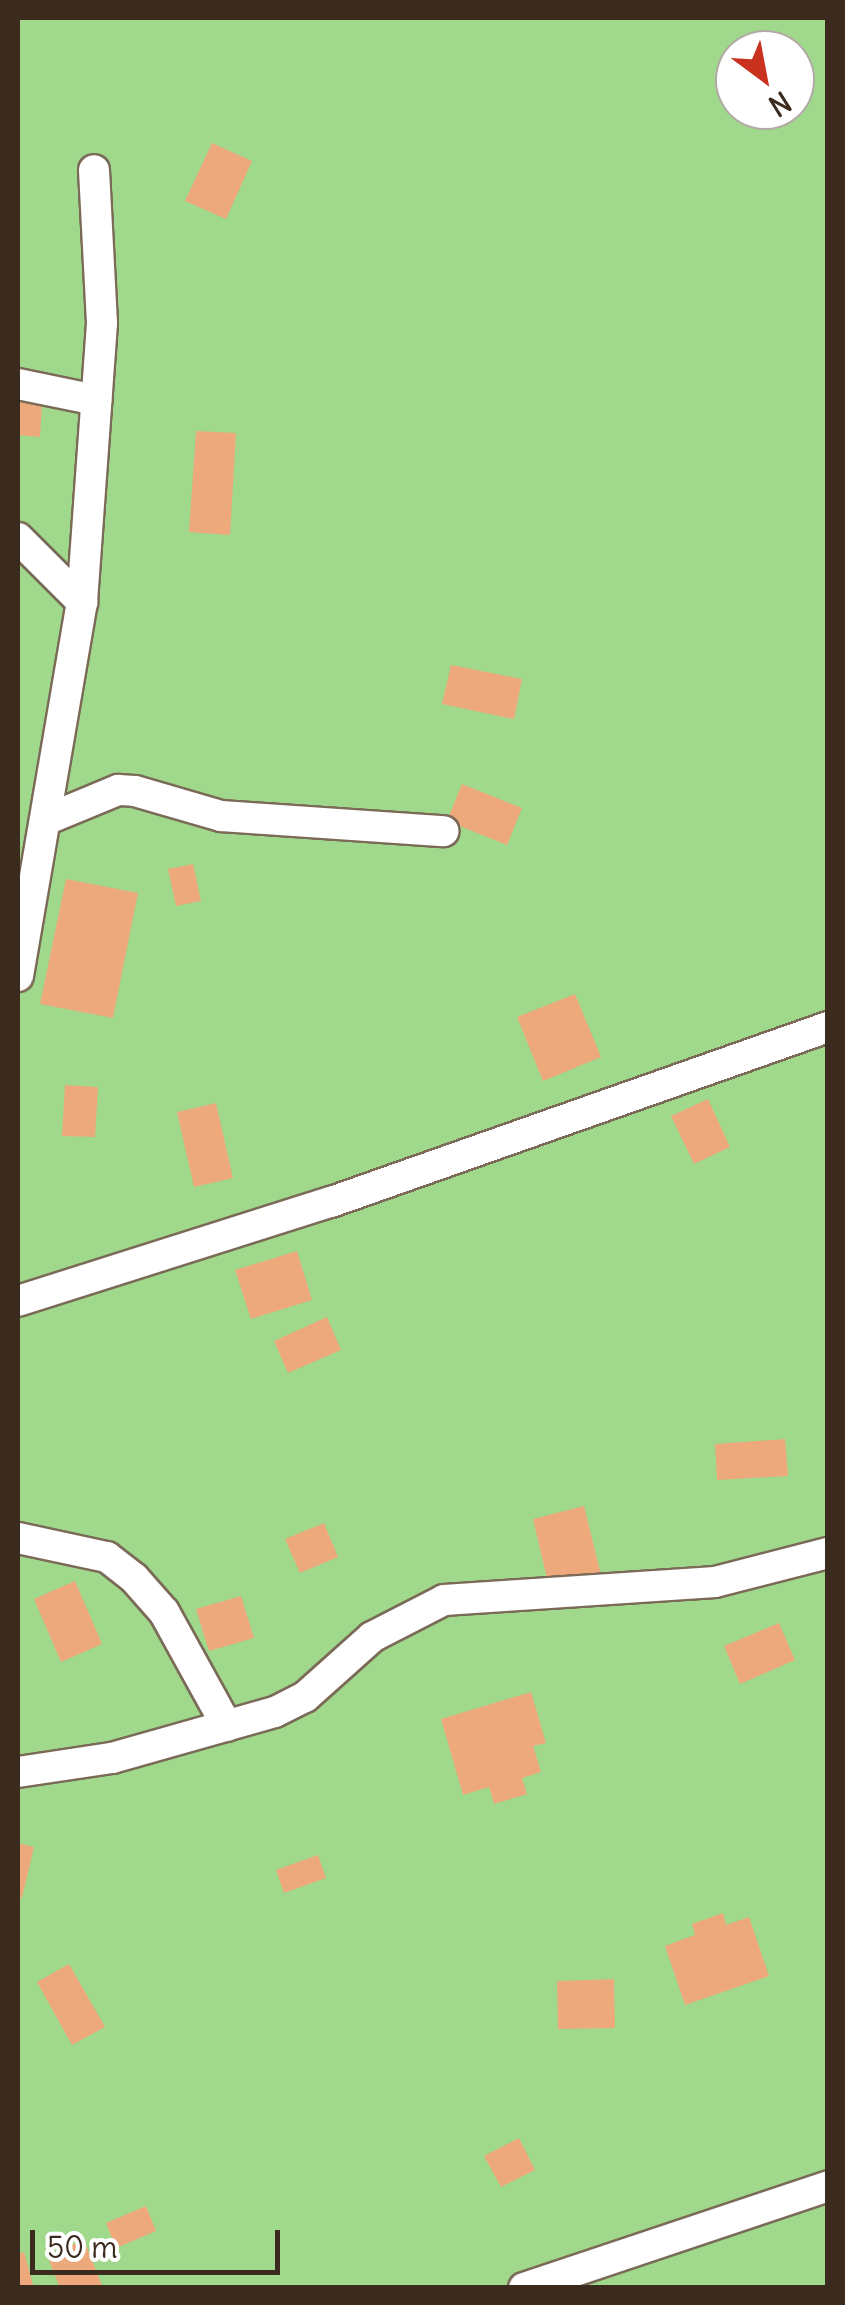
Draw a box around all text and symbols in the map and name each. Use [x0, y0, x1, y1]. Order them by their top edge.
north arrow [715, 30, 815, 130]
text: N [762, 83, 798, 124]
scale bar [35, 2210, 285, 2272]
text: 50 m [47, 2228, 117, 2266]

